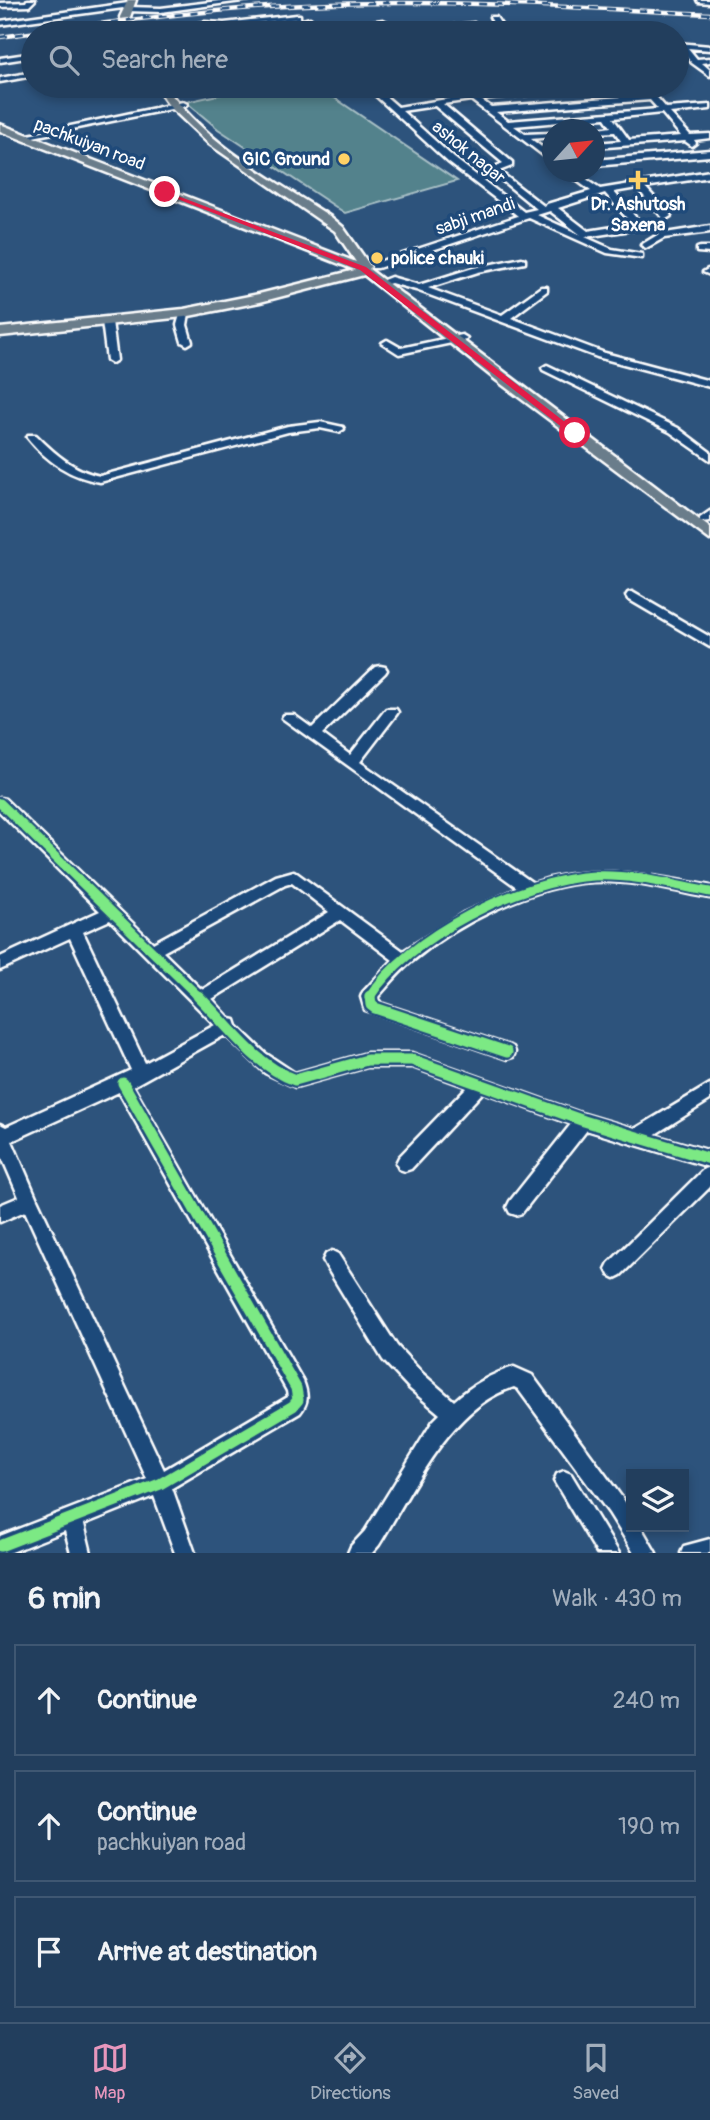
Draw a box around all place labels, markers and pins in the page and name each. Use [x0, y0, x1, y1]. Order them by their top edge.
place label: GIC Ground [242, 148, 330, 171]
marker: GIC Ground [336, 151, 352, 167]
marker: Dr. Ashutosh Saxena [628, 170, 648, 190]
place label: Dr. Ashutosh Saxena [590, 193, 686, 237]
place label: police chauki [391, 247, 484, 270]
marker: police chauki [369, 250, 385, 266]

